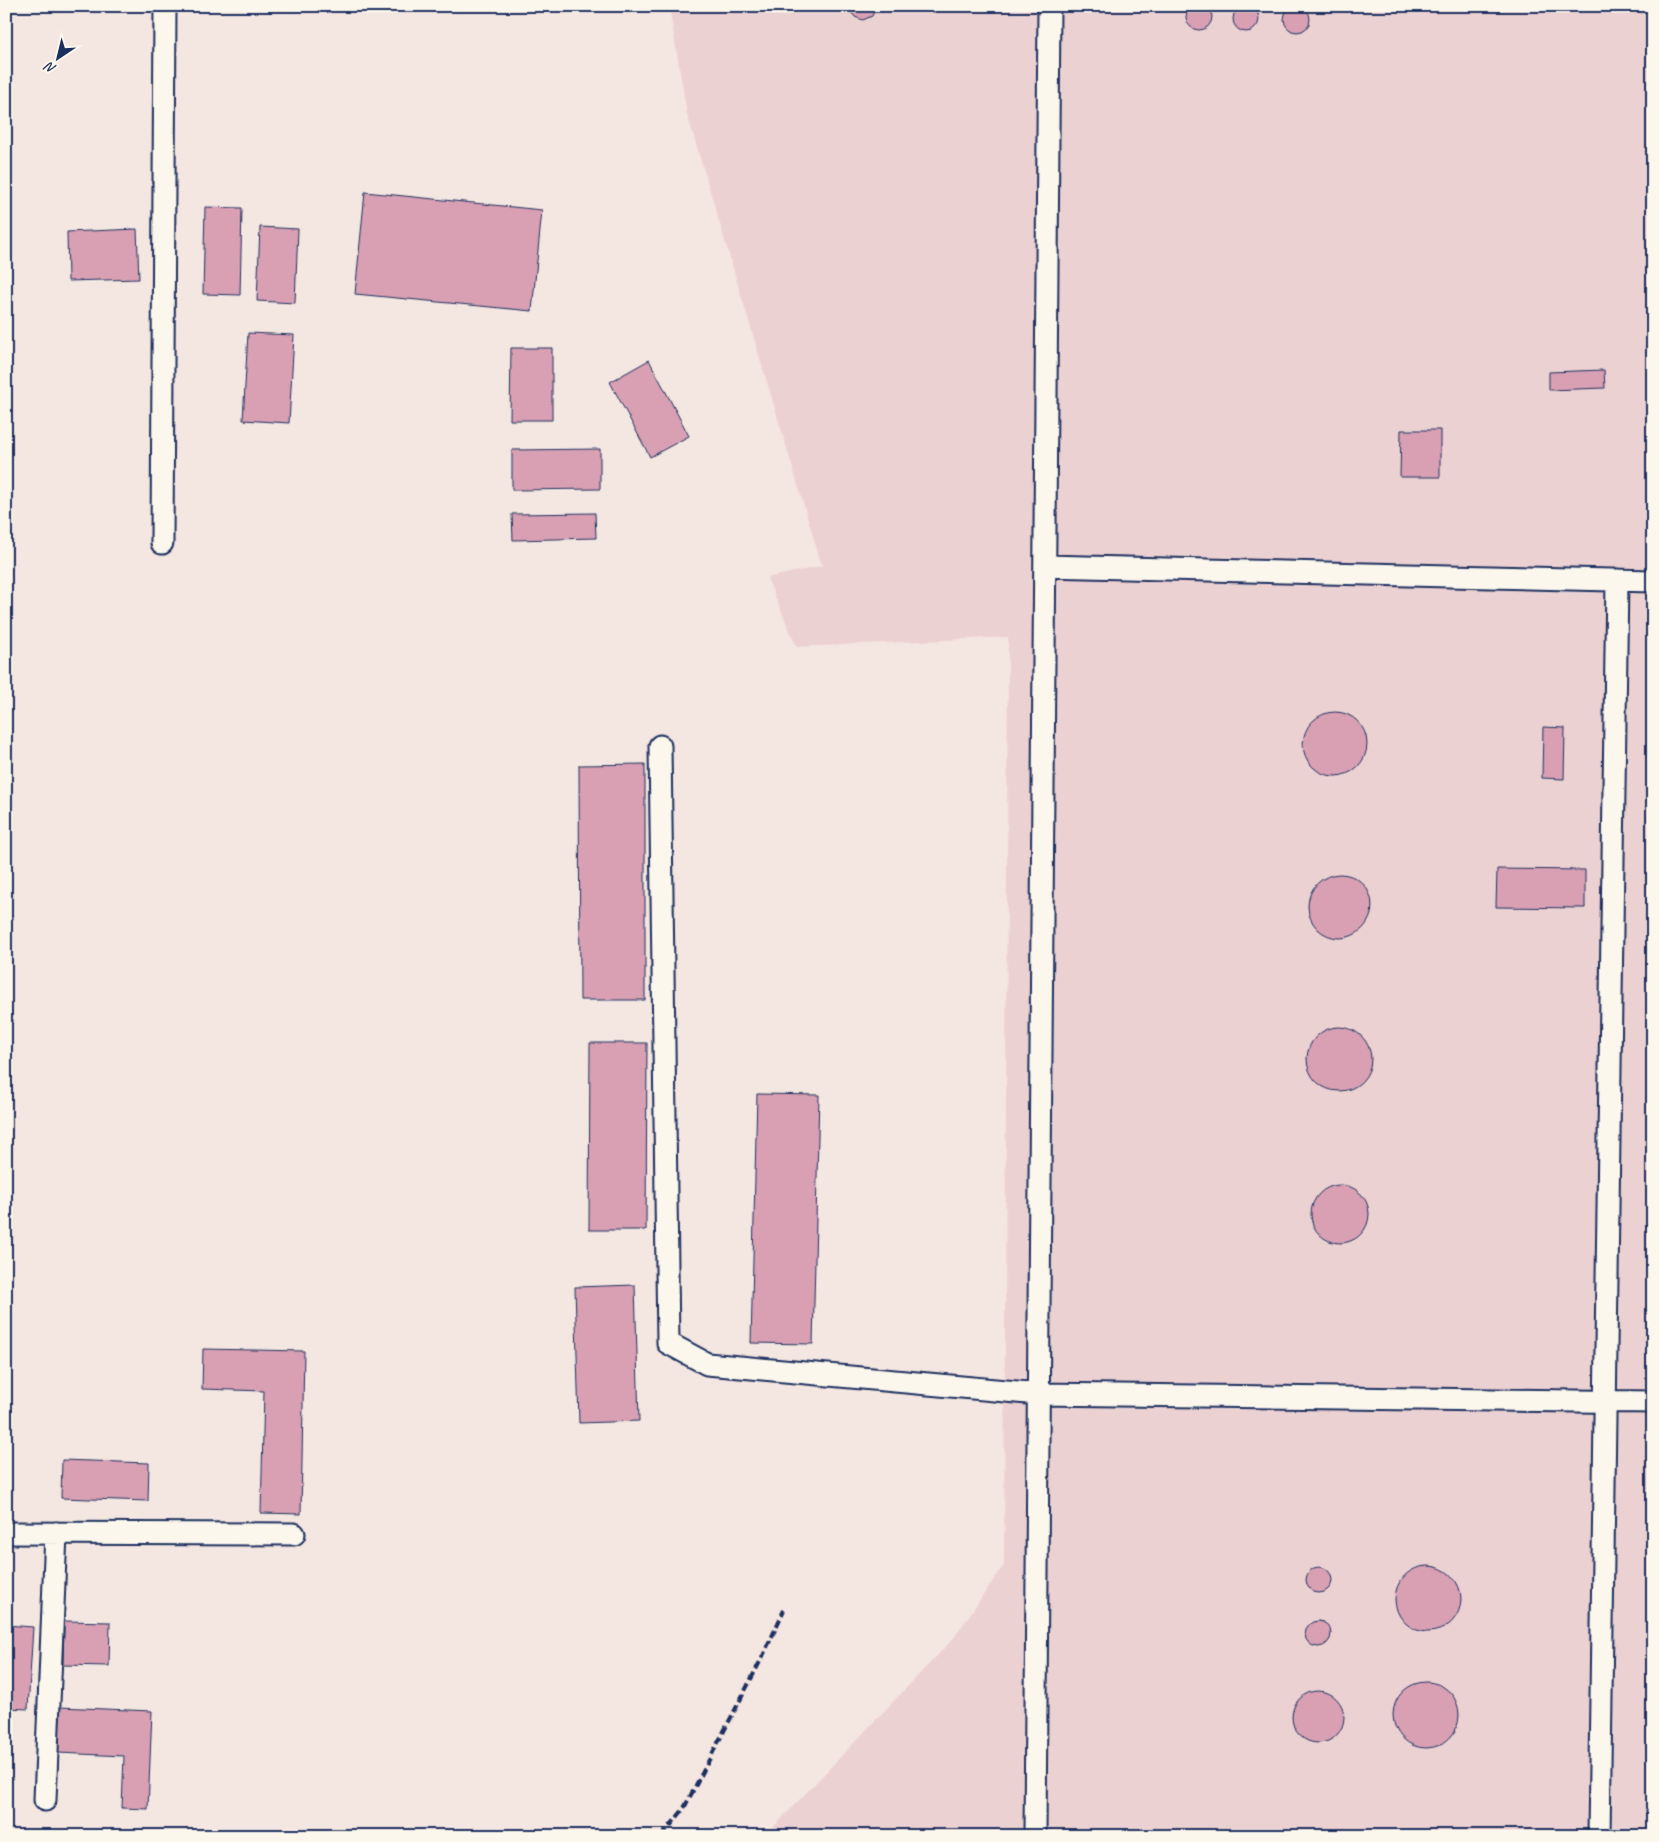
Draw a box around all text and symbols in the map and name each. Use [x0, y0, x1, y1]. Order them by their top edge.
north arrow [32, 32, 82, 82]
text: N [40, 57, 59, 78]

